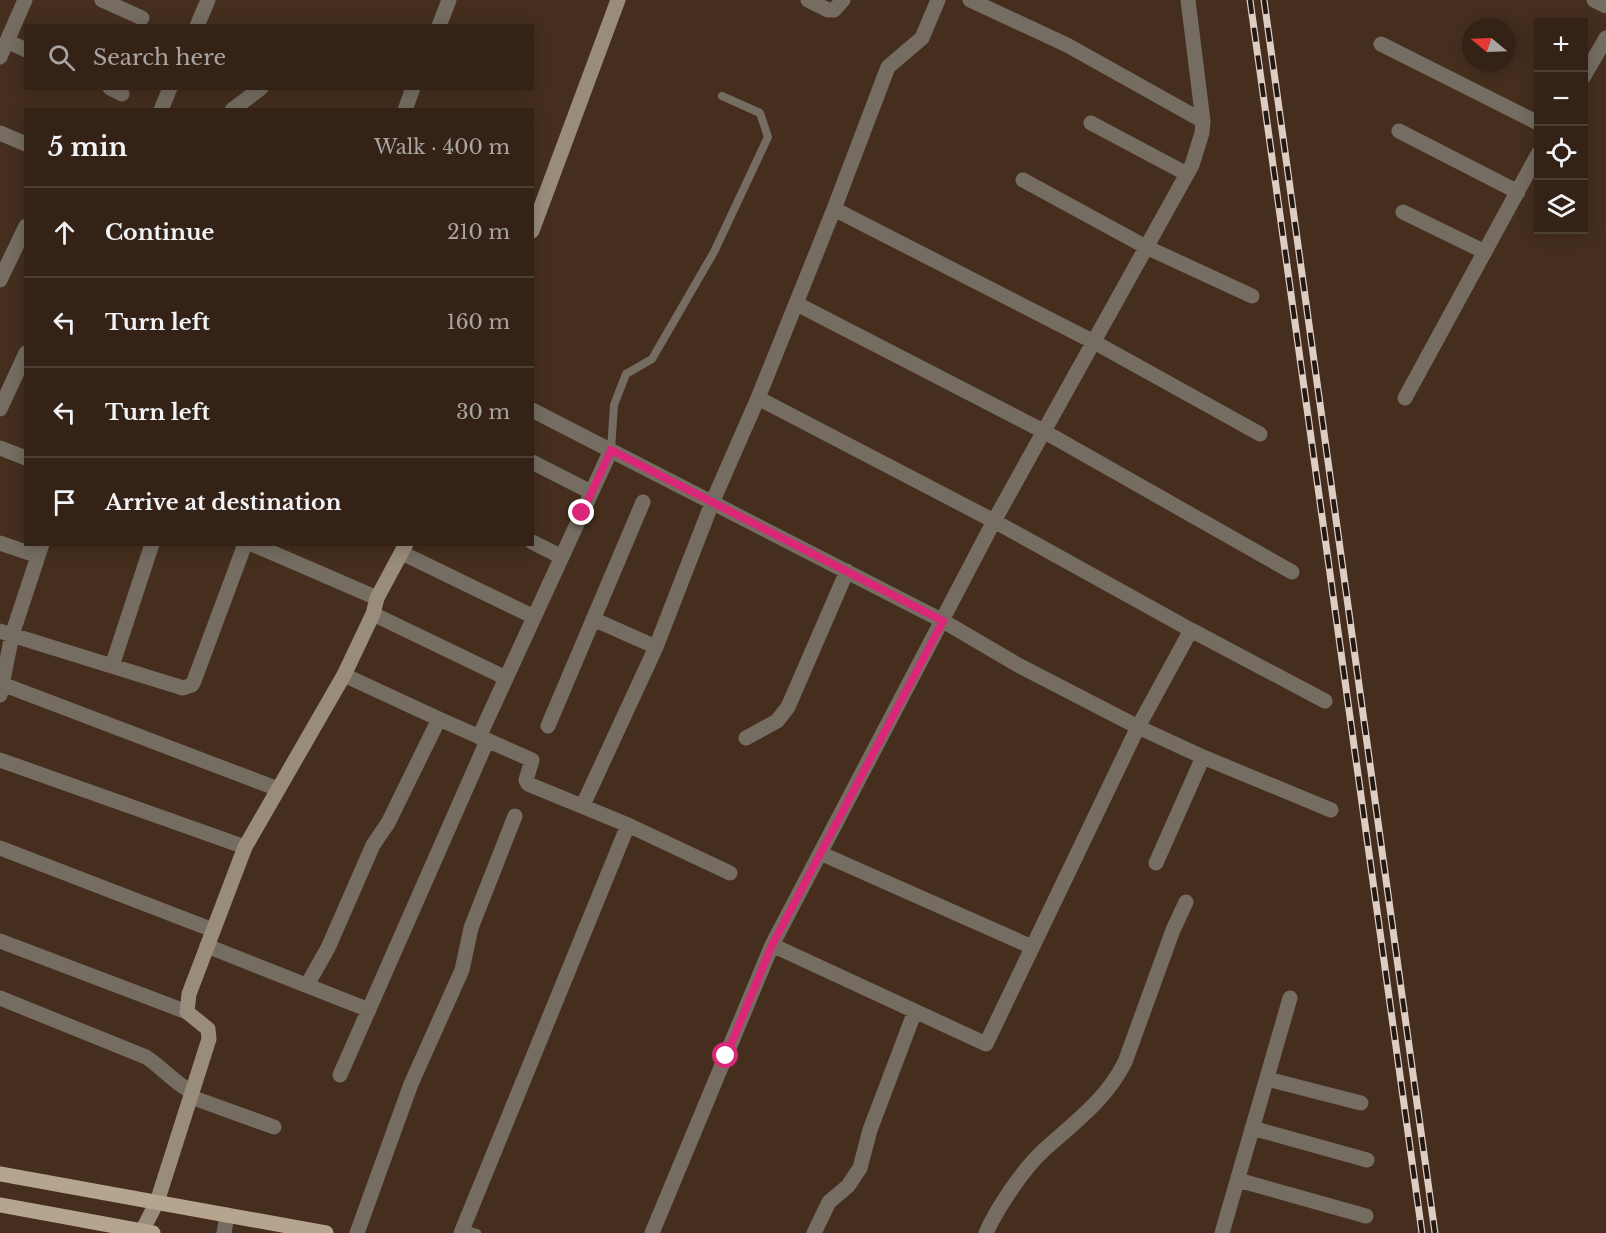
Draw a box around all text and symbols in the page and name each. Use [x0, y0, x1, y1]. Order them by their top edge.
north arrow [1462, 18, 1516, 72]
map controls [1534, 18, 1588, 234]
button: + [1534, 18, 1588, 72]
search box [24, 24, 534, 90]
icon: search [45, 41, 78, 74]
text: Search here [93, 44, 226, 71]
button: − [1534, 72, 1588, 126]
button: locate [1534, 126, 1588, 180]
text: 5 min [48, 131, 127, 163]
text: Walk · 400 m [374, 135, 510, 159]
button: layers [1534, 180, 1588, 234]
icon: ahead [48, 216, 81, 249]
text: Continue [105, 219, 214, 246]
text: 210 m [447, 220, 510, 244]
icon: left [48, 306, 81, 339]
text: Turn left [105, 309, 210, 336]
text: 160 m [447, 310, 510, 334]
icon: left [48, 396, 81, 429]
text: Turn left [105, 399, 210, 426]
text: 30 m [456, 400, 510, 424]
icon: arrive [48, 486, 81, 519]
text: Arrive at destination [105, 489, 342, 516]
route end [568, 499, 594, 525]
route start [712, 1042, 738, 1068]

